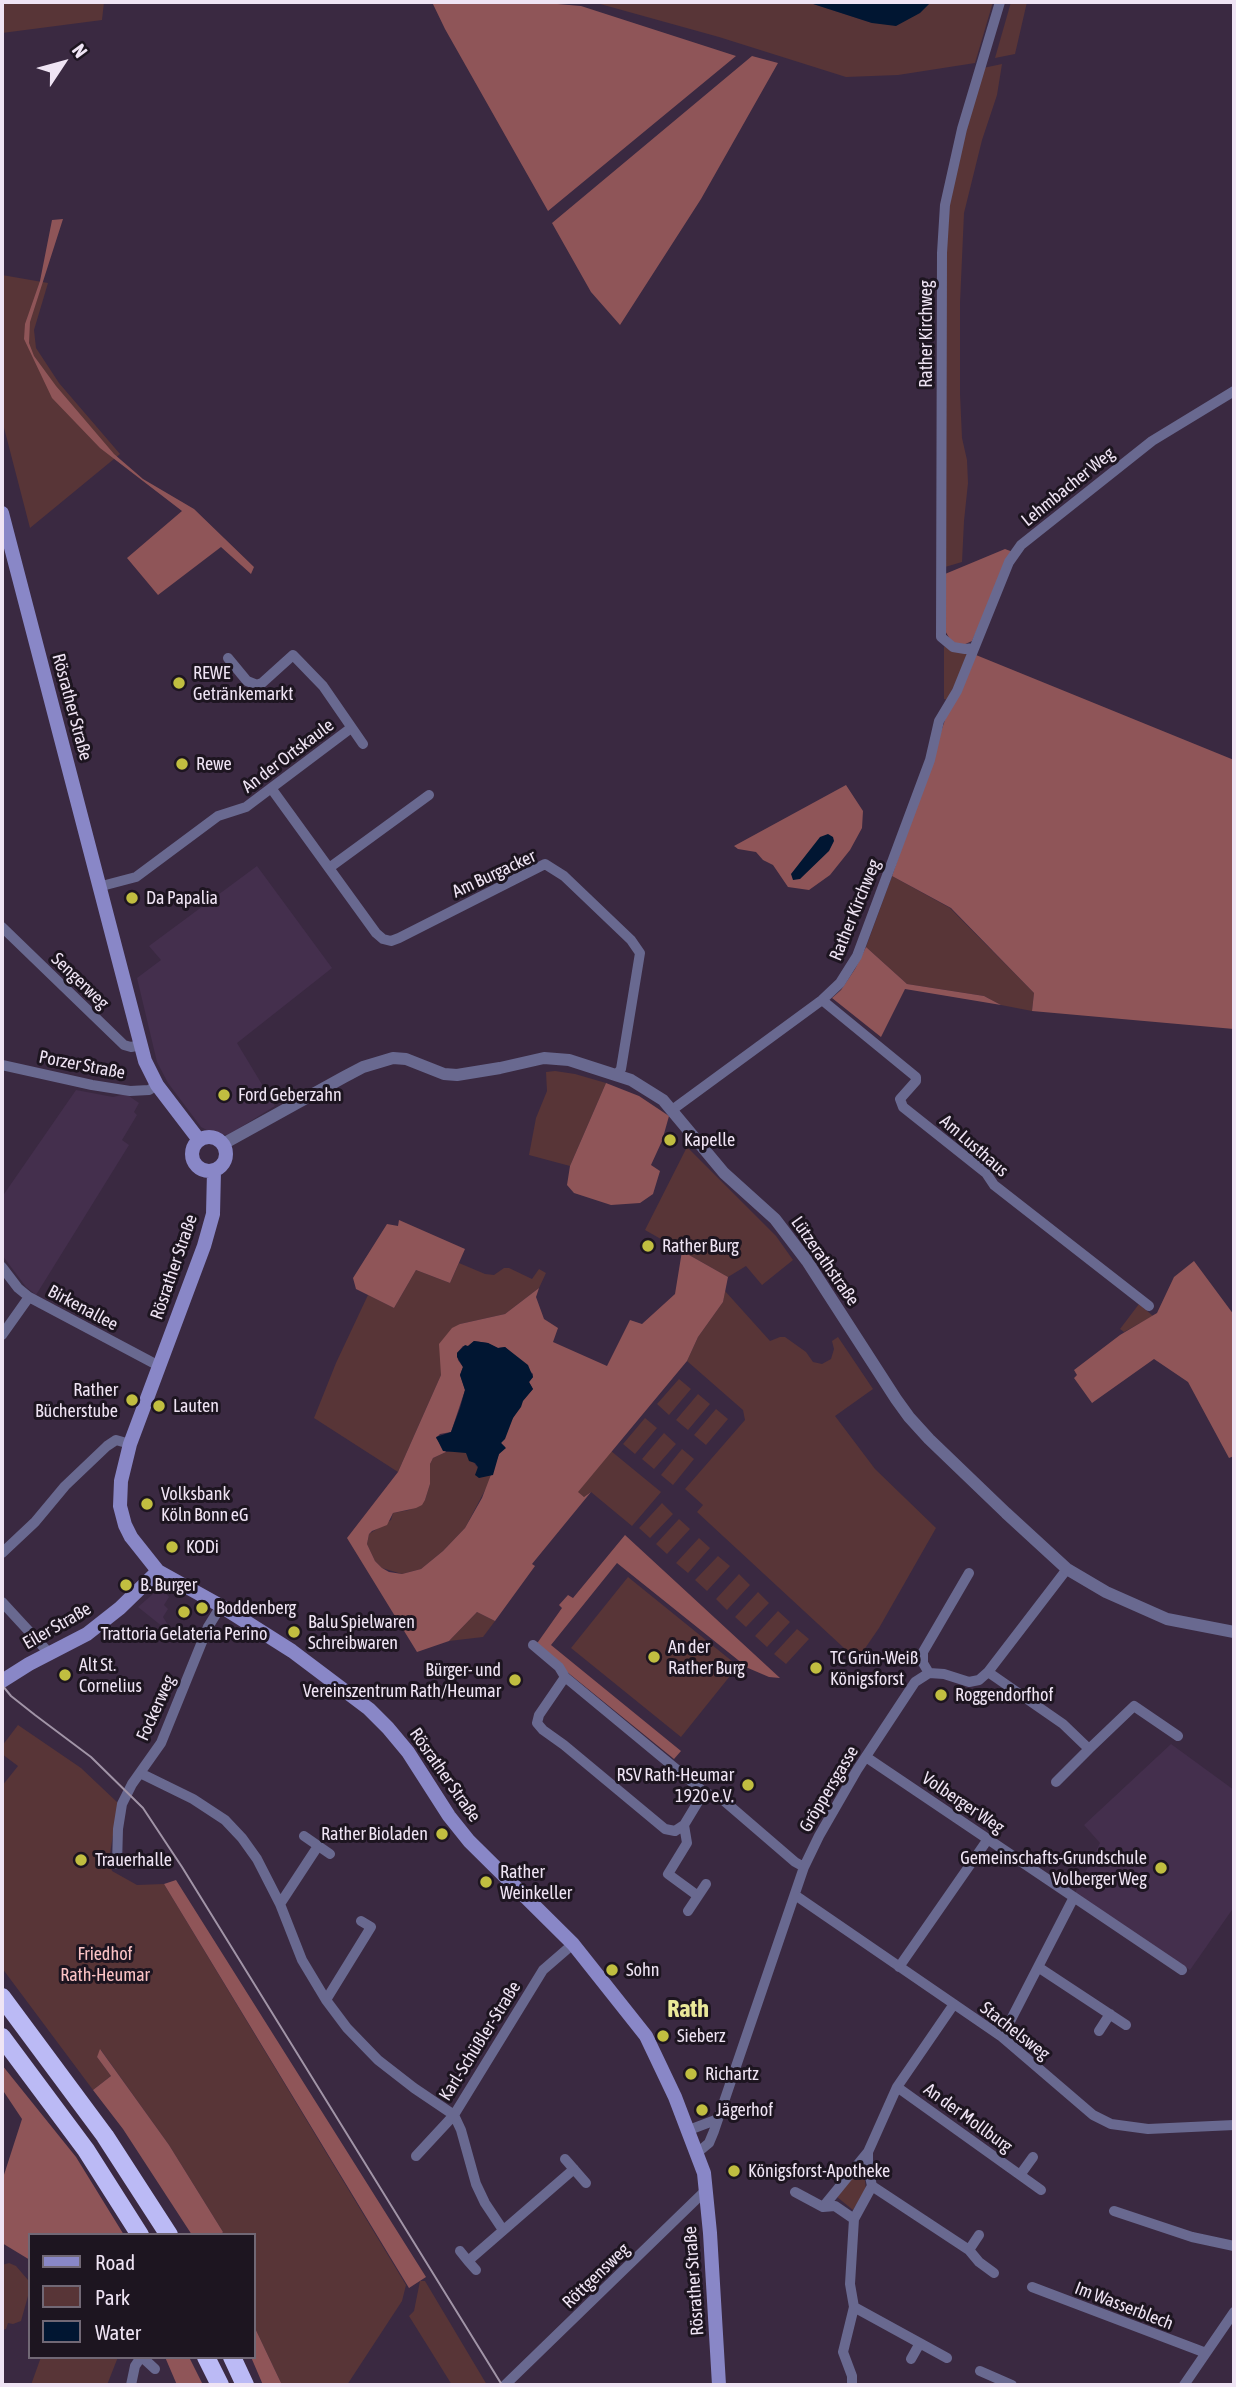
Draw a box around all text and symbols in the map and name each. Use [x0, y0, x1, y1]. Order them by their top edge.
north arrow [28, 28, 98, 98]
text: N [68, 40, 92, 62]
street label: Rather Kirchweg [915, 280, 937, 388]
street label: Lehmbacher Weg [1017, 443, 1119, 531]
street label: Rösrather Straße [47, 651, 97, 763]
place label: REWE Getränkemarkt [193, 662, 293, 704]
marker: REWE Getränkemarkt [171, 675, 187, 691]
street label: An der Ortskaule [238, 714, 338, 798]
place label: Rewe [196, 753, 232, 775]
marker: Rewe [174, 756, 190, 772]
street label: Am Burgacker [449, 845, 539, 903]
street label: Rather Kirchweg [825, 856, 885, 964]
place label: Da Papalia [146, 887, 218, 909]
marker: Da Papalia [124, 890, 140, 906]
street label: Sengerweg [47, 948, 113, 1014]
street label: Porzer Straße [37, 1046, 127, 1084]
place label: Ford Geberzahn [238, 1084, 342, 1106]
marker: Ford Geberzahn [216, 1087, 232, 1103]
street label: Am Lusthaus [935, 1110, 1013, 1182]
place label: Kapelle [684, 1129, 735, 1151]
marker: Kapelle [662, 1132, 678, 1148]
street label: Rösrather Straße [146, 1212, 202, 1322]
street label: Lützerathstraße [786, 1212, 864, 1310]
place label: Rather Burg [662, 1235, 739, 1257]
marker: Rather Burg [640, 1238, 656, 1254]
street label: Birkenallee [44, 1281, 122, 1335]
place label: Rather Bücherstube [35, 1379, 118, 1422]
marker: Rather Bücherstube [124, 1392, 140, 1408]
place label: Lauten [173, 1395, 219, 1417]
marker: Lauten [151, 1398, 167, 1414]
place label: Volksbank Köln Bonn eG [161, 1483, 249, 1526]
marker: Volksbank Köln Bonn eG [139, 1496, 155, 1512]
place label: KODi [186, 1536, 219, 1558]
marker: KODi [164, 1539, 180, 1555]
place label: B. Burger [140, 1574, 197, 1596]
marker: B. Burger [118, 1577, 134, 1593]
place label: Boddenberg [216, 1597, 296, 1619]
street label: Eiler Straße [19, 1598, 95, 1654]
marker: Boddenberg [194, 1600, 210, 1616]
marker: Trattoria Gelateria Perino [176, 1604, 192, 1620]
place label: Balu Spielwaren Schreibwaren [308, 1611, 415, 1654]
place label: Trattoria Gelateria Perino [101, 1623, 267, 1645]
marker: Balu Spielwaren Schreibwaren [286, 1624, 302, 1640]
place label: An der Rather Burg [668, 1636, 745, 1678]
place label: TC Grün-Weiß Königsforst [830, 1647, 918, 1690]
marker: An der Rather Burg [646, 1649, 662, 1665]
place label: Alt St. Cornelius [79, 1654, 142, 1696]
place label: Bürger- und Vereinszentrum Rath/Heumar [303, 1659, 501, 1702]
marker: TC Grün-Weiß Königsforst [808, 1660, 824, 1676]
marker: Alt St. Cornelius [57, 1667, 73, 1683]
street label: Fockerweg [132, 1672, 180, 1744]
marker: Bürger- und Vereinszentrum Rath/Heumar [507, 1672, 523, 1688]
place label: Roggendorfhof [955, 1684, 1053, 1706]
marker: Roggendorfhof [933, 1687, 949, 1703]
street label: Rösrather Straße [405, 1724, 485, 1826]
street label: Gröppersgasse [795, 1742, 863, 1836]
place label: RSV Rath-Heumar 1920 e.V. [616, 1764, 734, 1806]
street label: Volberger Weg [918, 1768, 1008, 1838]
marker: RSV Rath-Heumar 1920 e.V. [740, 1777, 756, 1793]
place label: Rather Bioladen [321, 1823, 428, 1845]
marker: Rather Bioladen [434, 1826, 450, 1842]
place label: Gemeinschafts-Grundschule Volberger Weg [960, 1847, 1147, 1890]
place label: Trauerhalle [95, 1849, 172, 1871]
marker: Trauerhalle [73, 1852, 89, 1868]
marker: Gemeinschafts-Grundschule Volberger Weg [1153, 1860, 1169, 1876]
place label: Rather Weinkeller [500, 1861, 572, 1904]
marker: Rather Weinkeller [478, 1874, 494, 1890]
park label: Friedhof Rath-Heumar [60, 1943, 150, 1986]
place label: Sohn [626, 1959, 659, 1981]
marker: Sohn [604, 1962, 620, 1978]
street label: Karl-Schüßler-Straße [435, 1977, 525, 2105]
district label: Rath [667, 1995, 709, 2023]
street label: Stachelsweg [976, 1997, 1054, 2065]
place label: Sieberz [677, 2025, 725, 2047]
marker: Sieberz [655, 2028, 671, 2044]
place label: Richartz [705, 2063, 759, 2085]
marker: Richartz [683, 2066, 699, 2082]
street label: An der Mollburg [919, 2079, 1017, 2157]
place label: Jägerhof [716, 2099, 773, 2121]
marker: Jägerhof [694, 2102, 710, 2118]
place label: Königsforst-Apotheke [748, 2160, 890, 2182]
marker: Königsforst-Apotheke [726, 2163, 742, 2179]
street label: Rösrather Straße [679, 2226, 709, 2336]
legend [28, 2233, 256, 2359]
street label: Röttgensweg [558, 2239, 634, 2313]
text: Road [95, 2250, 135, 2274]
street label: Im Wasserblech [1072, 2277, 1176, 2335]
text: Park [95, 2285, 130, 2309]
text: Water [95, 2320, 141, 2344]

